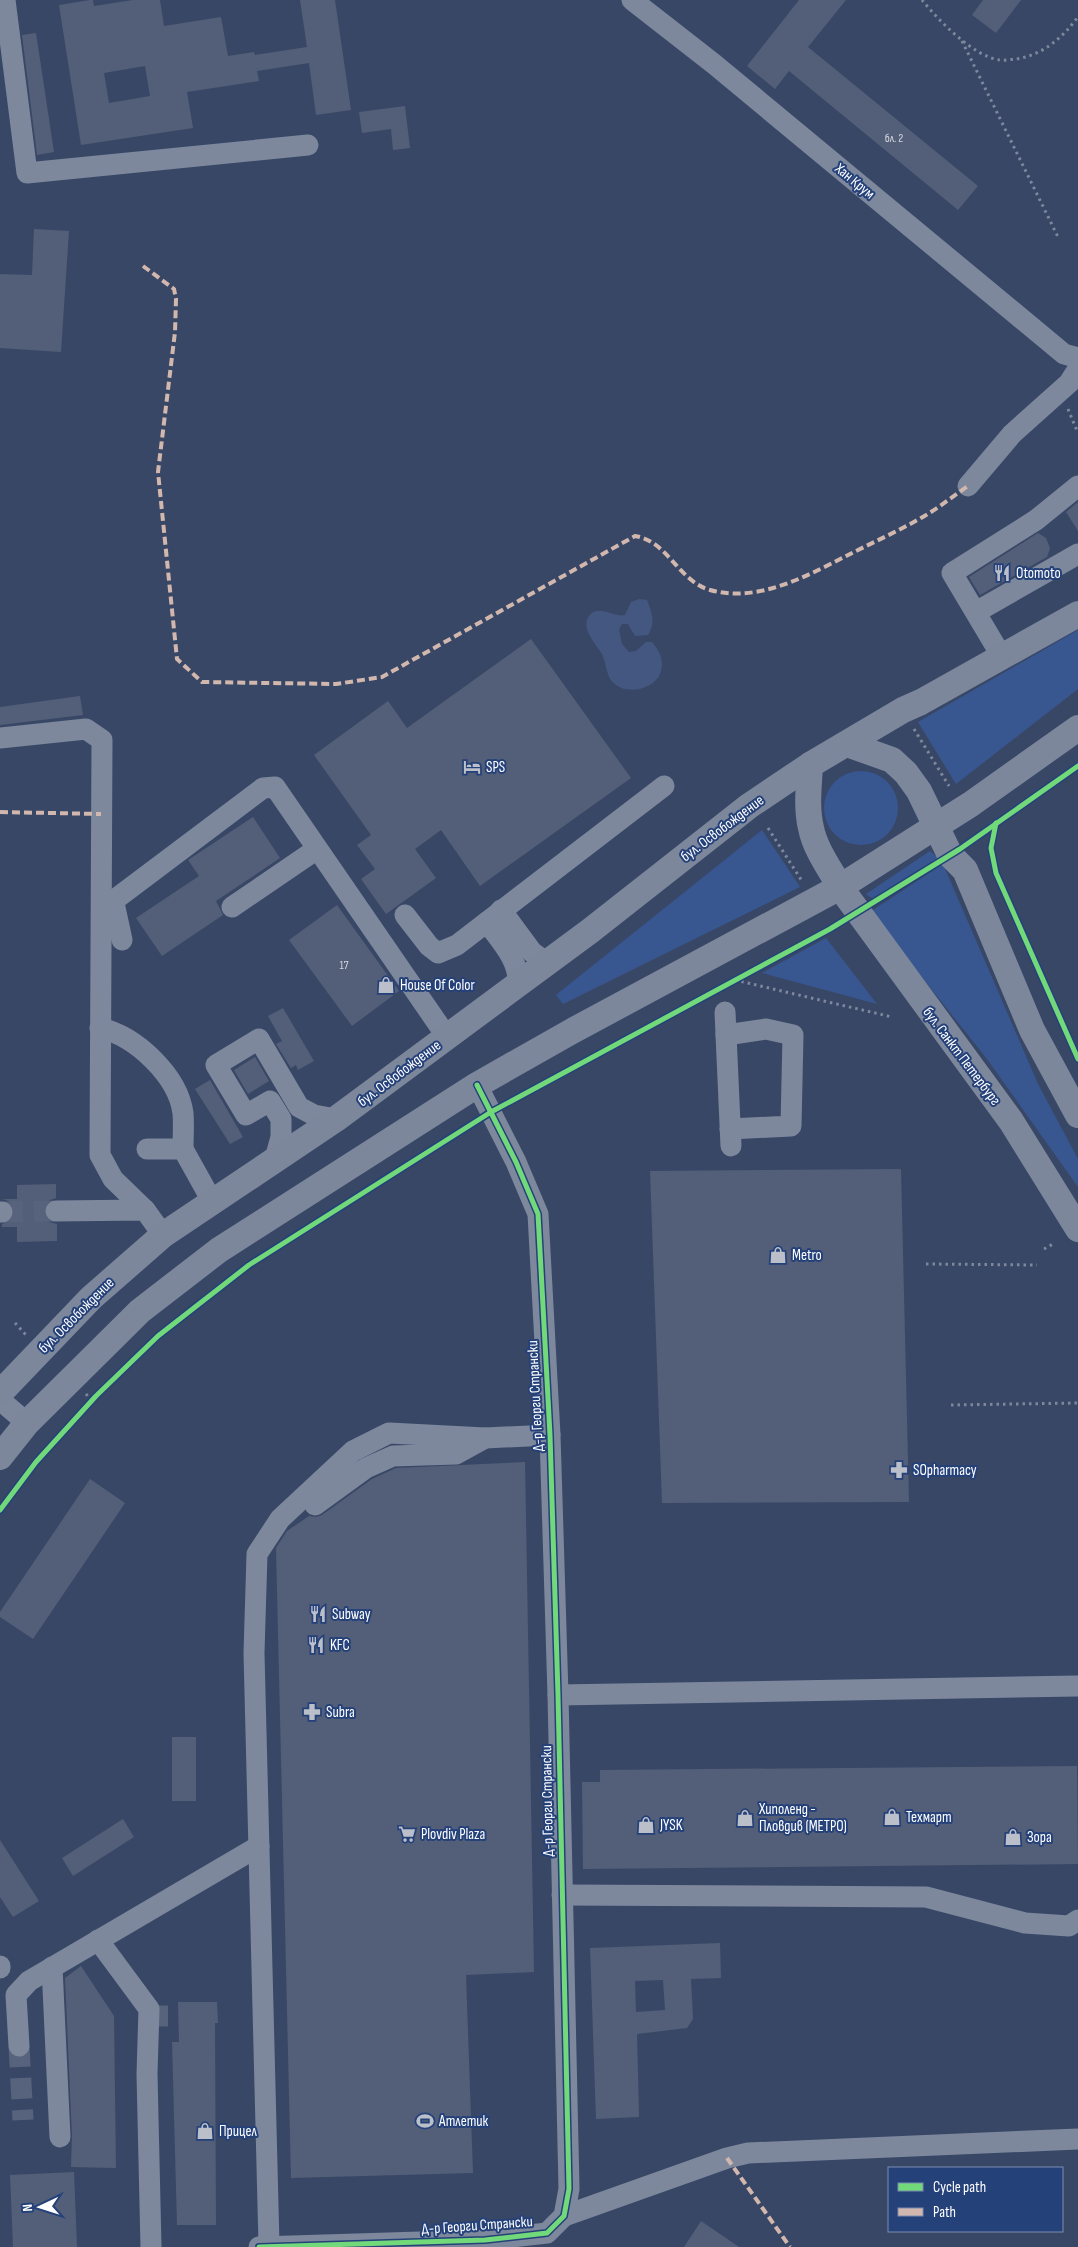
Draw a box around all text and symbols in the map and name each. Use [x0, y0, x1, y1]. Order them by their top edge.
house number: бл. 2 [885, 131, 903, 146]
street label: Хан Крум [830, 159, 879, 204]
restaurant icon: Otomoto [992, 563, 1012, 583]
place label: Otomoto [1016, 564, 1061, 583]
hotel icon: SPS [462, 757, 482, 777]
place label: SPS [486, 758, 505, 777]
street label: бул. Освобождение [677, 791, 768, 866]
house number: 17 [340, 958, 349, 973]
shop icon: House Of Color [376, 975, 396, 995]
place label: House Of Color [400, 976, 475, 995]
street label: бул. Санкт Петербург [918, 1003, 1005, 1109]
street label: бул. Освобождение [354, 1036, 445, 1111]
shop icon: Metro [768, 1245, 788, 1265]
place label: Metro [792, 1246, 822, 1265]
street label: бул. Освобождение [34, 1273, 118, 1357]
street label: Д-р Георги Странски [523, 1340, 548, 1452]
pharmacy icon: SOpharmacy [889, 1460, 909, 1480]
place label: SOpharmacy [913, 1461, 977, 1480]
restaurant icon: Subway [308, 1604, 328, 1624]
place label: Subway [332, 1605, 371, 1624]
restaurant icon: KFC [306, 1635, 326, 1655]
place label: KFC [330, 1636, 350, 1655]
pharmacy icon: Subra [302, 1702, 322, 1722]
place label: Subra [326, 1703, 355, 1722]
street label: Д-р Георги Странски [537, 1745, 558, 1857]
place label: Хиполенд - Пловдив (МЕТРО) [758, 1800, 847, 1836]
shop icon: Техмарт [882, 1807, 902, 1827]
shop icon: Хиполенд - Пловдив (МЕТРО) [735, 1808, 755, 1828]
place label: Техмарт [906, 1808, 952, 1827]
shop icon: JYSK [636, 1815, 656, 1835]
place label: JYSK [659, 1816, 683, 1835]
supermarket icon: Plovdiv Plaza [397, 1824, 417, 1844]
place label: Plovdiv Plaza [421, 1825, 485, 1844]
shop icon: Зора [1003, 1827, 1023, 1847]
place label: Зора [1027, 1828, 1052, 1847]
sports icon: Атлетик [415, 2111, 435, 2131]
place label: Атлетик [438, 2112, 489, 2131]
shop icon: Прицел [195, 2121, 215, 2141]
place label: Прицел [219, 2122, 257, 2141]
legend [888, 2167, 1063, 2232]
text: Cycle path [933, 2178, 986, 2197]
north arrow [15, 2182, 65, 2232]
text: Path [933, 2203, 956, 2222]
text: N [19, 2204, 36, 2212]
street label: Д-р Георги Странски [421, 2212, 533, 2239]

